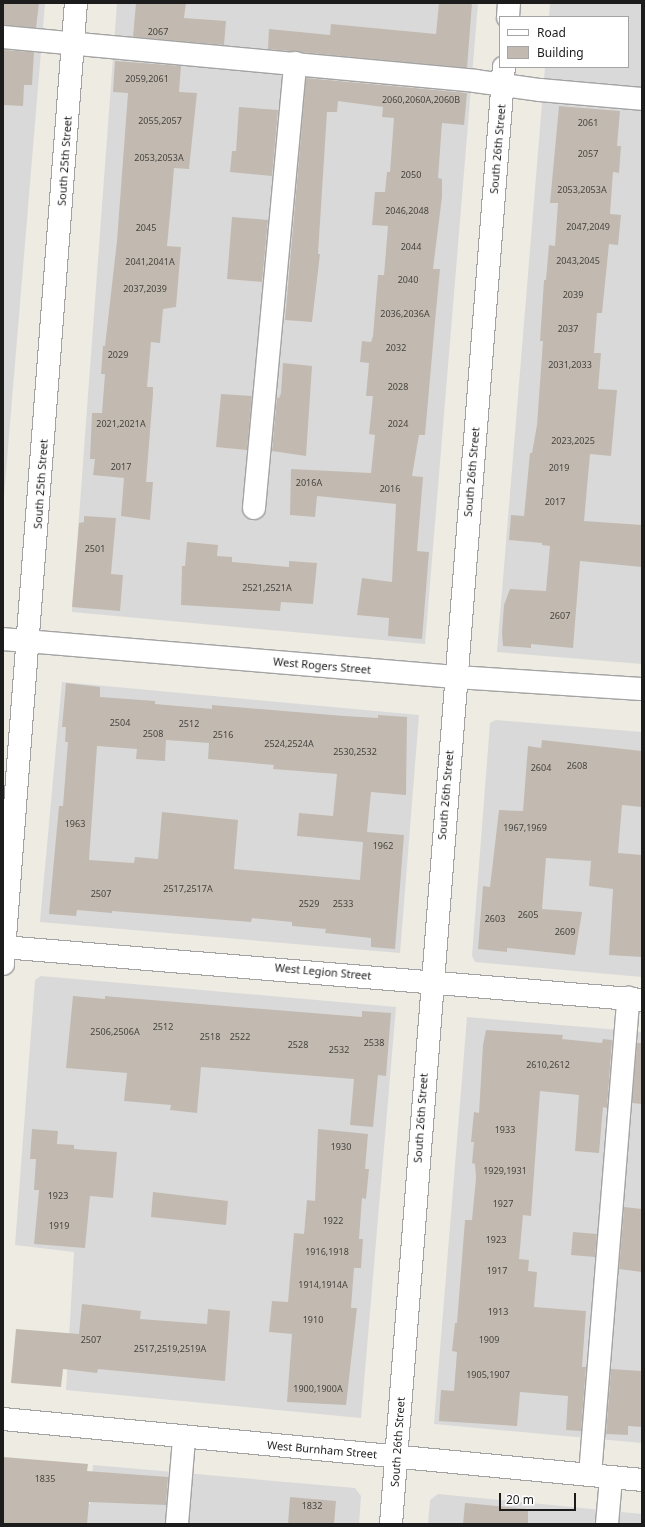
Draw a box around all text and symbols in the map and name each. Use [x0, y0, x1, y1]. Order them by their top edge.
legend [499, 16, 629, 68]
text: Road [537, 24, 566, 41]
house number: 2067 [148, 27, 168, 37]
text: Building [537, 44, 584, 61]
house number: 2059,2061 [125, 74, 169, 84]
house number: 2060,2060A,2060B [382, 95, 460, 105]
street label: South 26th Street [488, 104, 508, 194]
street label: South 25th Street [55, 116, 75, 206]
house number: 2055,2057 [138, 116, 182, 126]
house number: 2061 [578, 118, 598, 128]
house number: 2057 [578, 149, 598, 159]
house number: 2053,2053A [134, 153, 184, 163]
house number: 2050 [401, 170, 421, 180]
house number: 2053,2053A [557, 185, 607, 195]
house number: 2046,2048 [385, 206, 429, 216]
house number: 2047,2049 [566, 222, 610, 232]
house number: 2045 [136, 223, 156, 233]
house number: 2044 [401, 242, 421, 252]
house number: 2043,2045 [556, 256, 600, 266]
house number: 2041,2041A [125, 257, 175, 267]
house number: 2040 [398, 275, 418, 285]
house number: 2037,2039 [123, 284, 167, 294]
house number: 2039 [563, 290, 583, 300]
house number: 2036,2036A [380, 309, 430, 319]
house number: 2037 [558, 324, 578, 334]
house number: 2032 [386, 343, 406, 353]
house number: 2029 [108, 350, 128, 360]
house number: 2031,2033 [548, 360, 592, 370]
house number: 2028 [388, 382, 408, 392]
house number: 2021,2021A [96, 419, 146, 429]
house number: 2024 [388, 419, 408, 429]
street label: South 26th Street [462, 427, 482, 517]
house number: 2023,2025 [551, 436, 595, 446]
street label: South 25th Street [31, 439, 51, 529]
house number: 2017 [111, 462, 131, 472]
house number: 2019 [549, 463, 569, 473]
house number: 2016A [296, 478, 322, 488]
house number: 2016 [380, 484, 400, 494]
house number: 2017 [545, 497, 565, 507]
house number: 2501 [85, 544, 105, 554]
house number: 2521,2521A [242, 583, 292, 593]
house number: 2607 [550, 611, 570, 621]
street label: West Rogers Street [273, 655, 371, 677]
house number: 2504 [110, 718, 130, 728]
house number: 2512 [179, 719, 199, 729]
house number: 2508 [143, 729, 163, 739]
house number: 2516 [213, 730, 233, 740]
house number: 2524,2524A [264, 739, 314, 749]
house number: 2530,2532 [333, 747, 377, 757]
street label: South 26th Street [436, 750, 456, 840]
house number: 2608 [567, 761, 587, 771]
house number: 2604 [531, 763, 551, 773]
house number: 1963 [65, 819, 85, 829]
house number: 1967,1969 [503, 823, 547, 833]
house number: 1962 [373, 841, 393, 851]
house number: 2517,2517A [163, 884, 213, 894]
house number: 2507 [91, 889, 111, 899]
house number: 2529 [299, 899, 319, 909]
house number: 2533 [333, 899, 353, 909]
house number: 2605 [518, 910, 538, 920]
house number: 2603 [485, 914, 505, 924]
house number: 2609 [555, 927, 575, 937]
street label: West Legion Street [274, 961, 372, 983]
house number: 2512 [153, 1022, 173, 1032]
house number: 2506,2506A [90, 1027, 140, 1037]
house number: 2518 [200, 1032, 220, 1042]
house number: 2522 [230, 1032, 250, 1042]
house number: 2538 [364, 1038, 384, 1048]
house number: 2528 [288, 1040, 308, 1050]
house number: 2532 [329, 1045, 349, 1055]
house number: 2610,2612 [526, 1060, 570, 1070]
street label: South 26th Street [411, 1073, 431, 1163]
house number: 1933 [495, 1125, 515, 1135]
house number: 1930 [331, 1142, 351, 1152]
house number: 1929,1931 [483, 1166, 527, 1176]
house number: 1923 [48, 1191, 68, 1201]
house number: 1927 [493, 1199, 513, 1209]
house number: 1922 [323, 1216, 343, 1226]
house number: 1919 [49, 1221, 69, 1231]
house number: 1923 [486, 1235, 506, 1245]
house number: 1916,1918 [305, 1247, 349, 1257]
house number: 1917 [487, 1266, 507, 1276]
house number: 1914,1914A [298, 1280, 348, 1290]
house number: 1913 [488, 1307, 508, 1317]
house number: 1910 [303, 1315, 323, 1325]
house number: 2507 [81, 1335, 101, 1345]
house number: 1909 [479, 1335, 499, 1345]
house number: 2517,2519,2519A [134, 1344, 206, 1354]
house number: 1905,1907 [466, 1370, 510, 1380]
house number: 1900,1900A [293, 1384, 343, 1394]
street label: South 26th Street [388, 1397, 408, 1487]
street label: West Burnham Street [266, 1439, 378, 1461]
house number: 1835 [35, 1474, 55, 1484]
scale bar [501, 1485, 578, 1511]
text: 20 m [506, 1491, 534, 1508]
house number: 1832 [302, 1501, 322, 1511]

